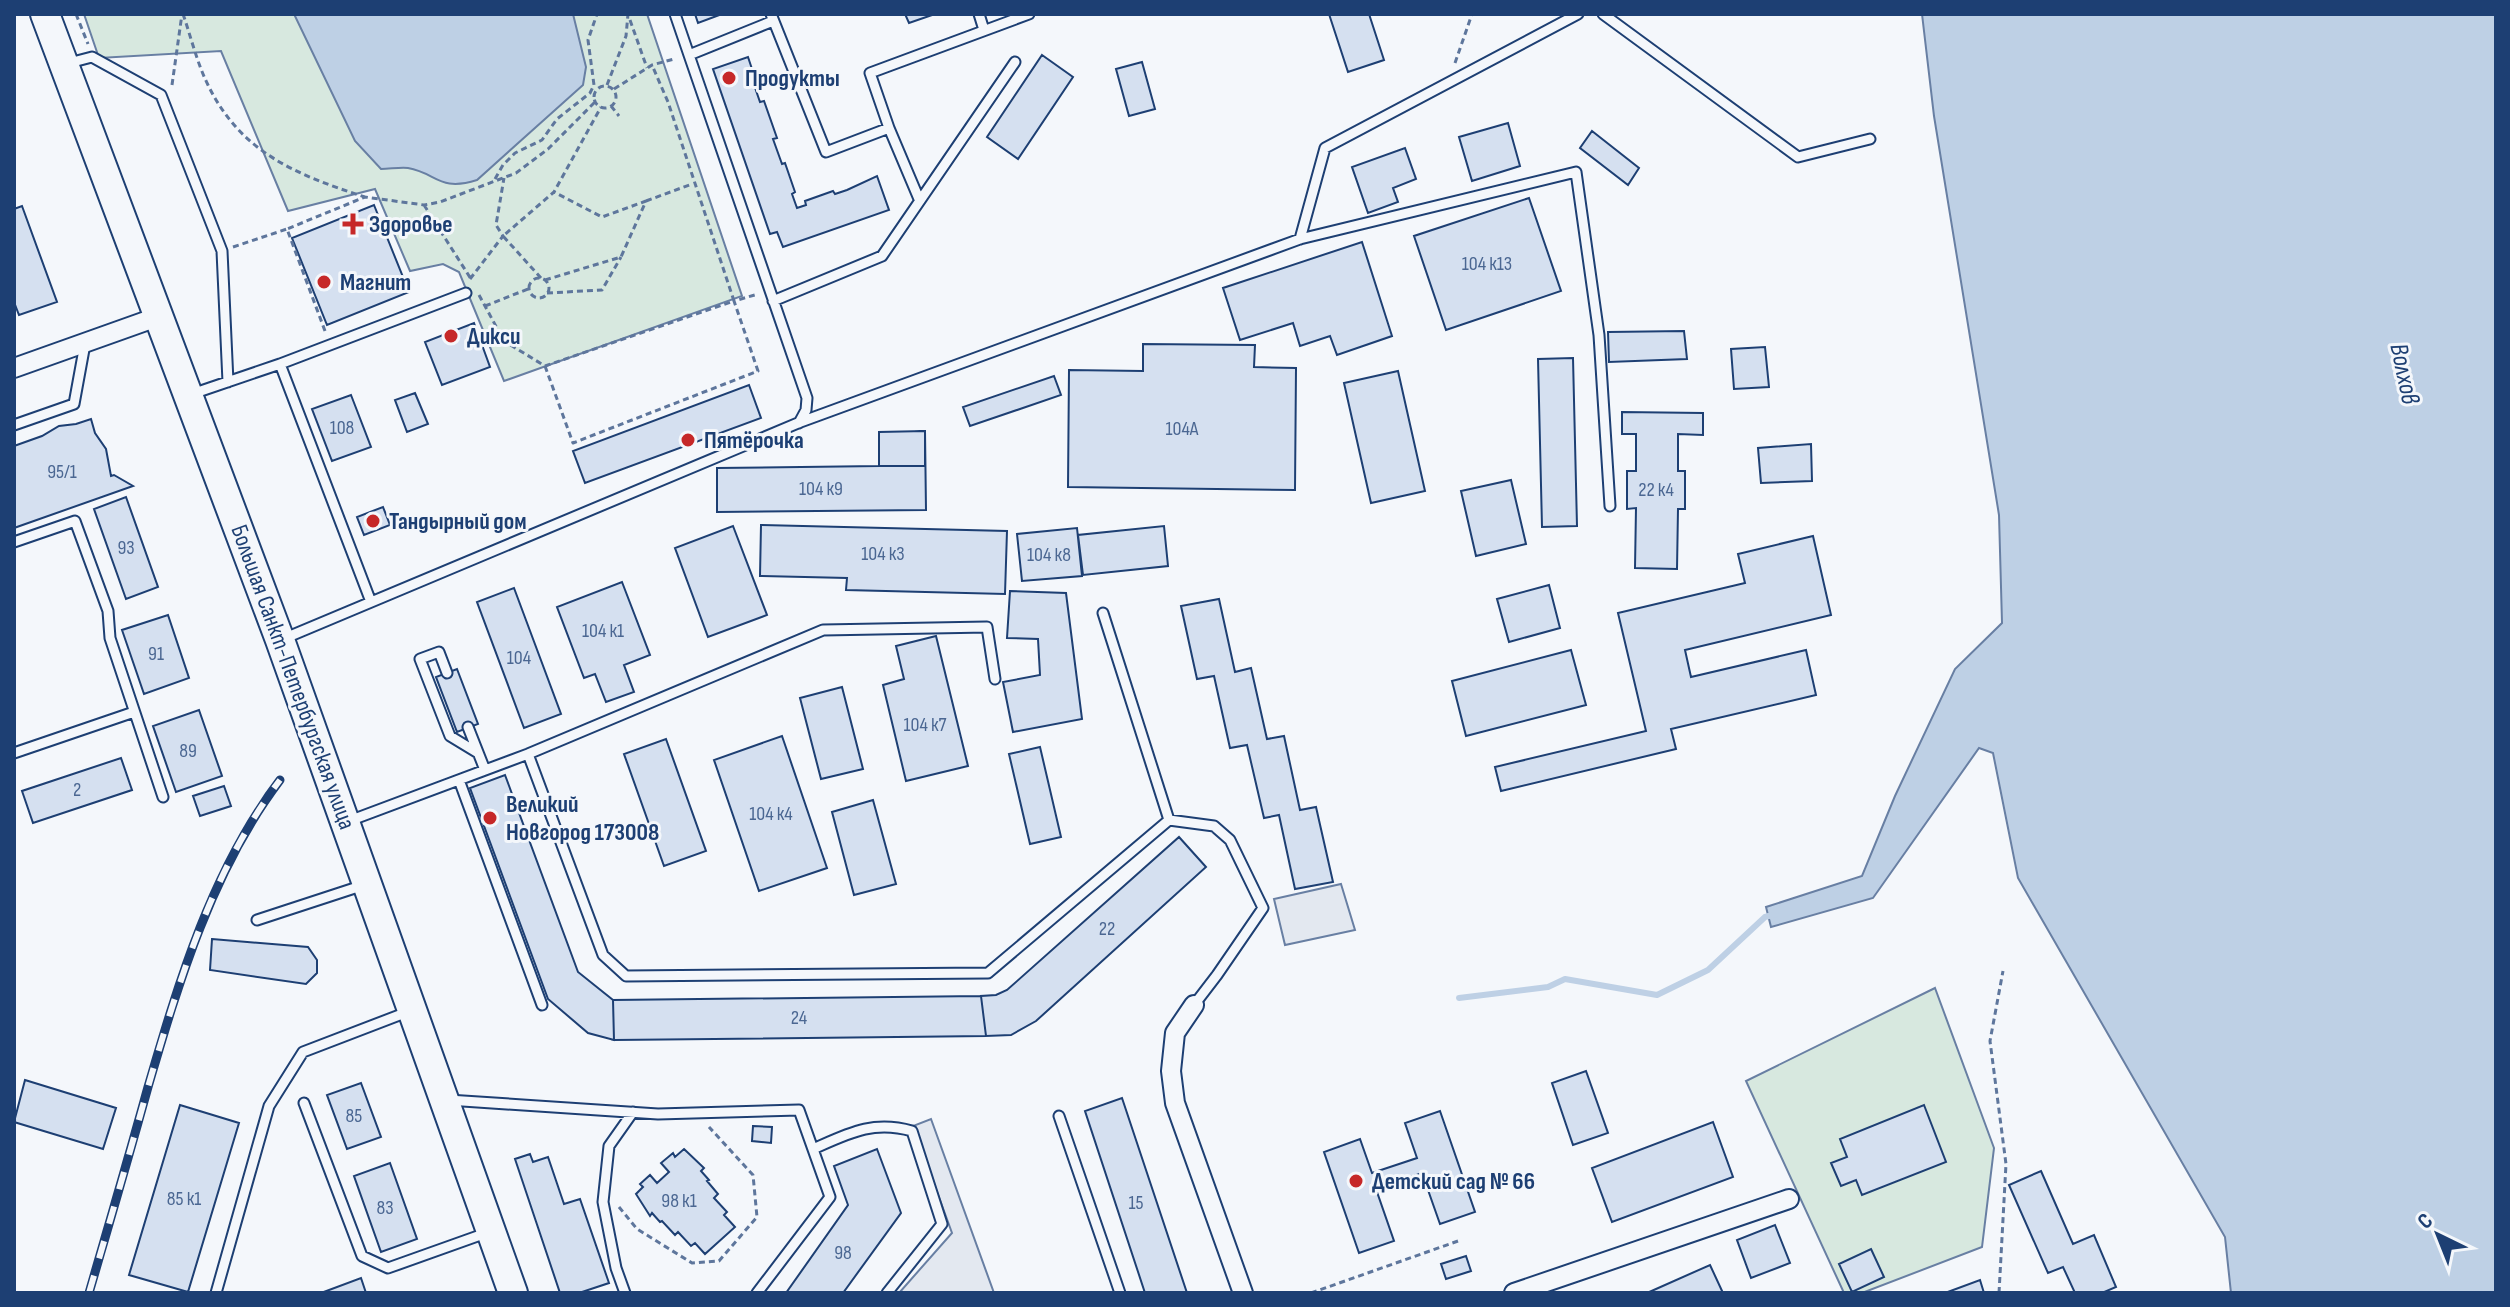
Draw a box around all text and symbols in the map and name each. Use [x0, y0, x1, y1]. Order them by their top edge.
place label: Продукты [745, 64, 840, 93]
marker: Продукты [720, 69, 738, 87]
place label: Здоровье [369, 210, 452, 239]
marker: Здоровье [344, 215, 362, 233]
house number: 104 к13 [1462, 252, 1512, 276]
place label: Магнит [340, 268, 411, 297]
marker: Магнит [315, 273, 333, 291]
place label: Дикси [467, 322, 521, 351]
marker: Дикси [442, 327, 460, 345]
water label: Волхов [2382, 341, 2426, 408]
house number: 108 [330, 416, 354, 440]
house number: 104А [1166, 417, 1199, 441]
place label: Пятёрочка [704, 426, 804, 455]
marker: Пятёрочка [679, 431, 697, 449]
house number: 95/1 [47, 460, 77, 484]
house number: 104 к9 [799, 477, 843, 501]
house number: 22 к4 [1638, 478, 1674, 502]
place label: Тандырный дом [389, 507, 527, 536]
marker: Тандырный дом [364, 512, 382, 530]
street label: Большая Санкт-Петербургская улица [224, 521, 362, 833]
house number: 93 [117, 536, 135, 560]
house number: 104 к3 [861, 542, 905, 566]
house number: 104 к8 [1027, 543, 1071, 567]
house number: 104 к1 [582, 619, 624, 643]
house number: 91 [148, 642, 164, 666]
house number: 104 [507, 646, 531, 670]
house number: 104 к7 [903, 713, 947, 737]
house number: 89 [179, 739, 197, 763]
house number: 2 [73, 778, 81, 802]
place label: Великий Новгород 173008 [506, 790, 659, 847]
house number: 104 к4 [749, 802, 793, 826]
marker: Великий Новгород 173008 [481, 809, 499, 827]
house number: 22 [1099, 917, 1115, 941]
house number: 24 [791, 1006, 807, 1030]
house number: 85 [346, 1104, 362, 1128]
place label: Детский сад № 66 [1372, 1167, 1535, 1196]
marker: Детский сад № 66 [1347, 1172, 1365, 1190]
house number: 85 к1 [167, 1187, 201, 1211]
house number: 98 к1 [661, 1189, 697, 1213]
house number: 15 [1128, 1191, 1144, 1215]
north arrow [2398, 1195, 2478, 1275]
house number: 83 [376, 1196, 394, 1220]
text: С [2412, 1208, 2439, 1235]
house number: 98 [834, 1241, 852, 1265]

